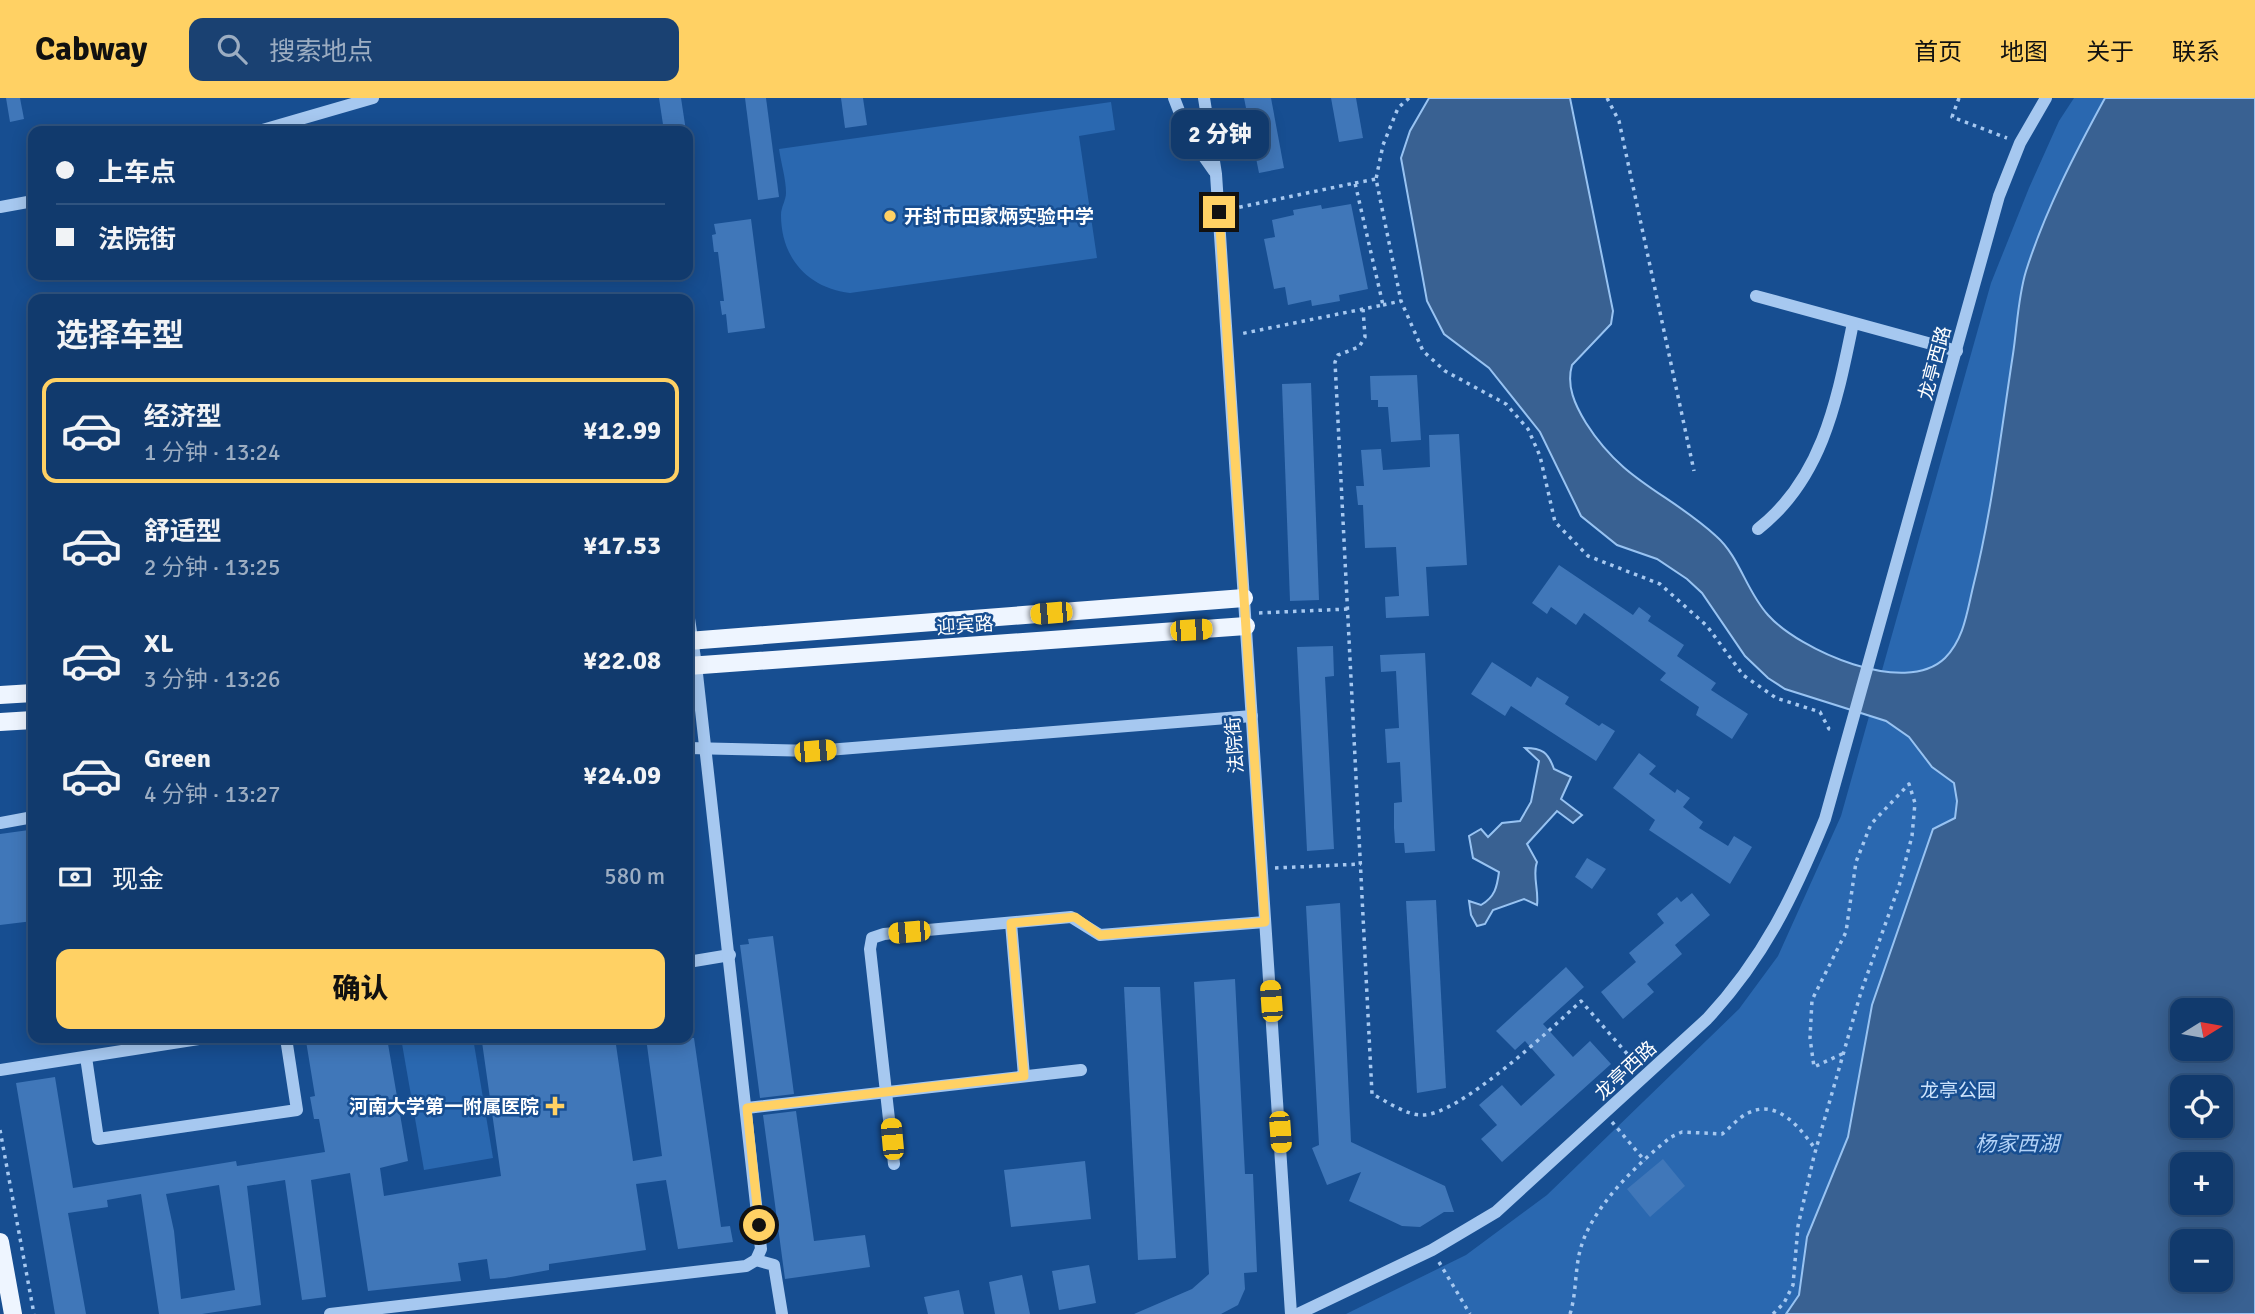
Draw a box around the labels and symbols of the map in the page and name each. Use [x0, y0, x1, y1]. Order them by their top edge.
callout: 2 分钟 [1170, 110, 1268, 159]
route end [1203, 196, 1235, 228]
place label: 开封市田家炳实验中学 [904, 205, 1094, 229]
marker: 开封市田家炳实验中学 [882, 208, 898, 224]
street label: 龙亭西路 [1914, 323, 1956, 403]
car [1030, 601, 1073, 625]
street label: 迎宾路 [936, 612, 994, 640]
car [1170, 618, 1213, 642]
street label: 法院街 [1221, 716, 1249, 774]
car [794, 739, 837, 763]
car [888, 920, 931, 944]
car [1260, 979, 1283, 1023]
north arrow [2170, 998, 2233, 1060]
street label: 龙亭西路 [1590, 1036, 1662, 1105]
park label: 龙亭公园 [1920, 1079, 1996, 1103]
place label: 河南大学第一附属医院 [349, 1095, 539, 1119]
marker: 河南大学第一附属医院 [545, 1096, 565, 1116]
car [1269, 1110, 1292, 1154]
car [880, 1117, 905, 1161]
water label: 杨家西湖 [1975, 1131, 2062, 1157]
route start [743, 1209, 775, 1241]

